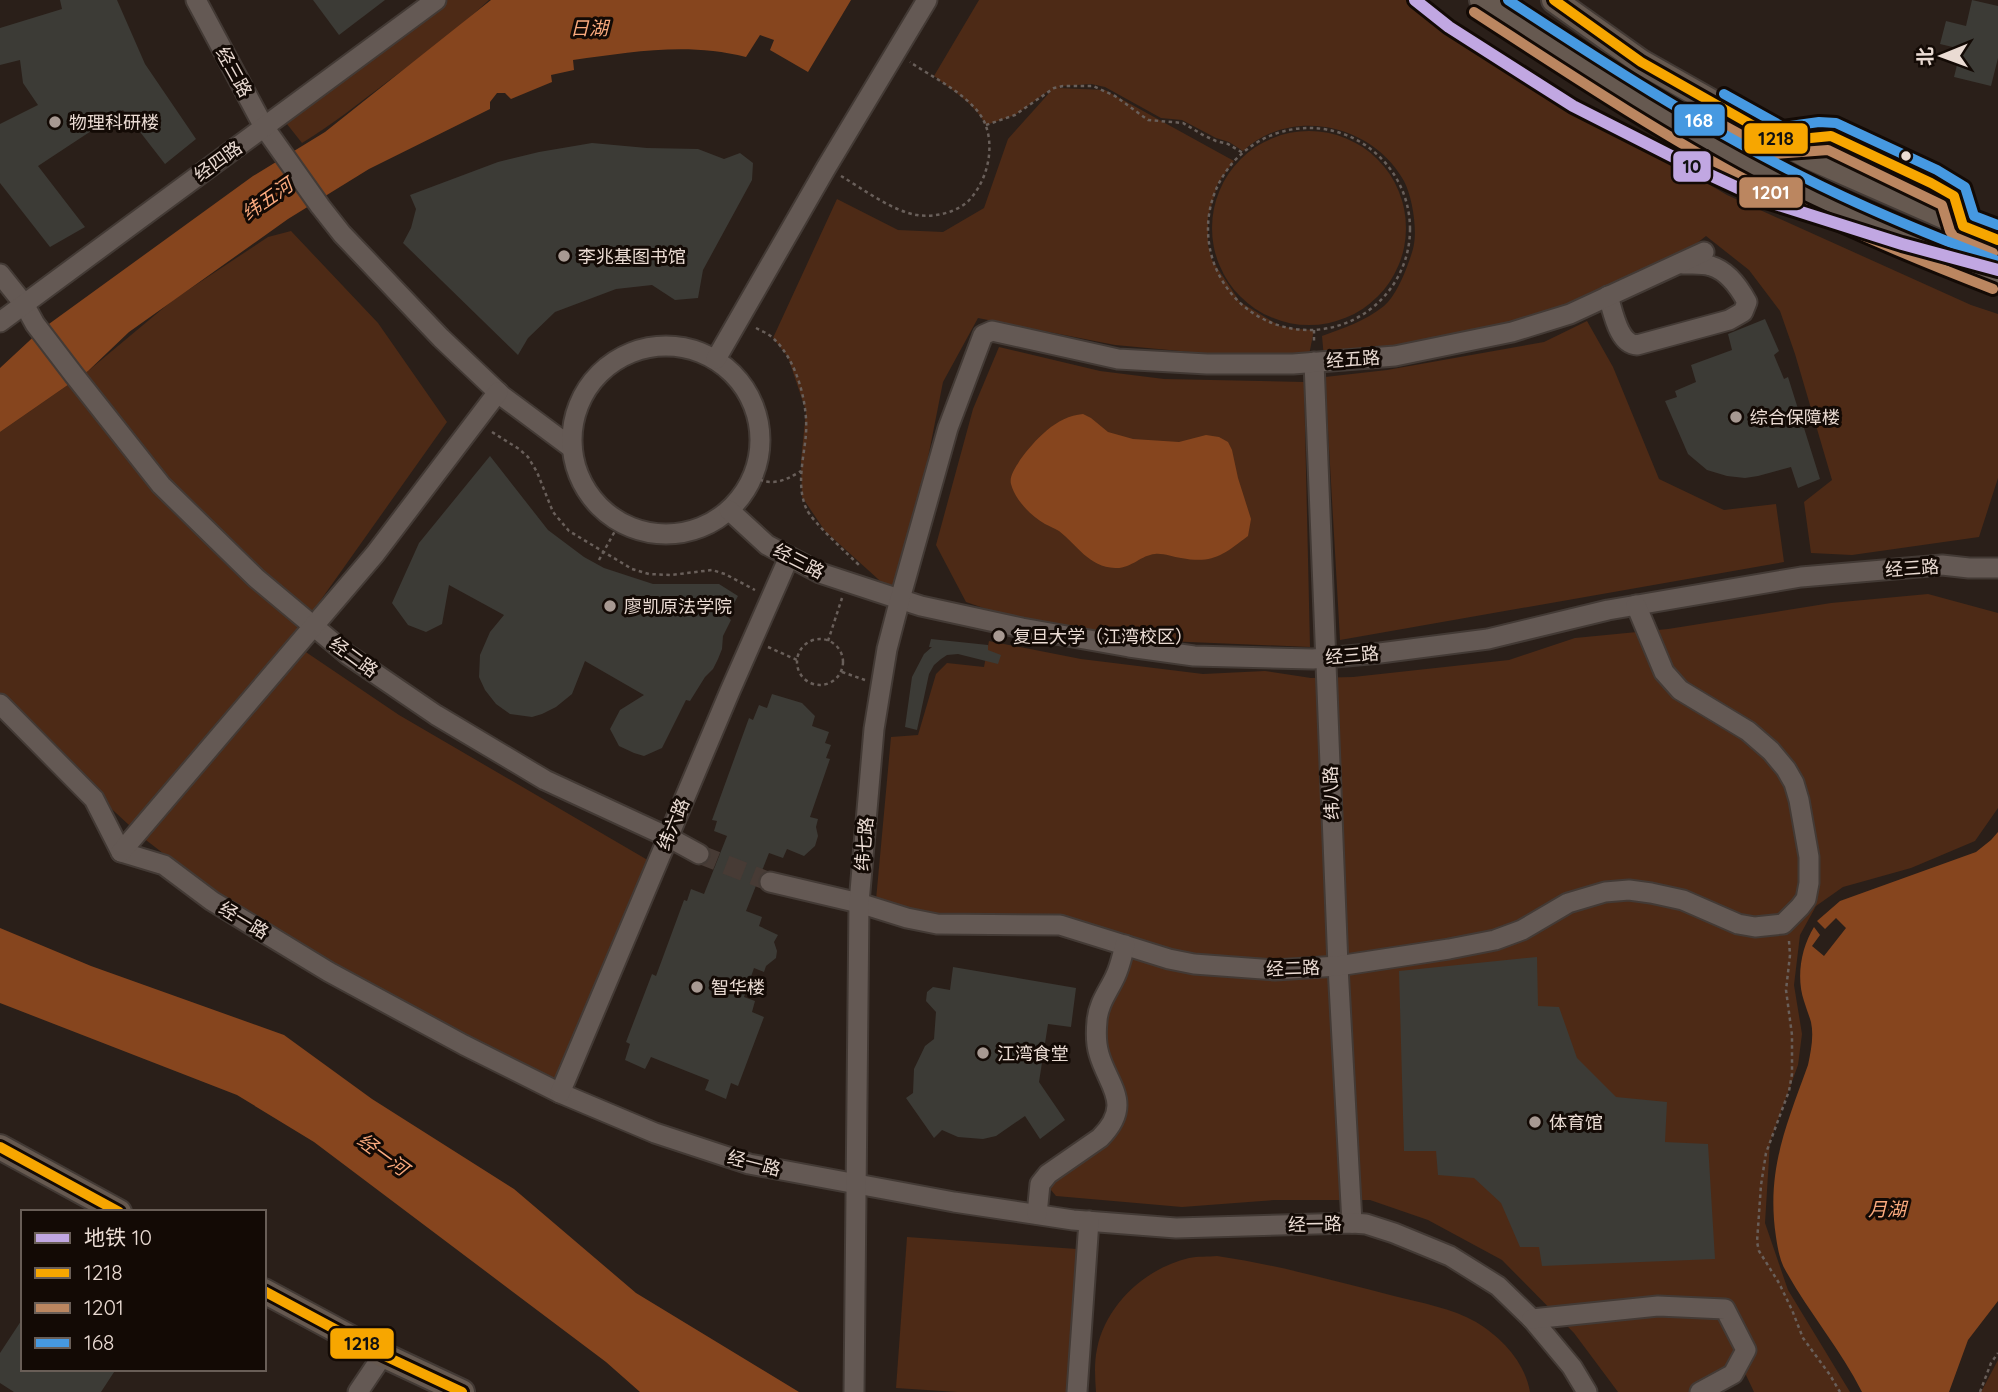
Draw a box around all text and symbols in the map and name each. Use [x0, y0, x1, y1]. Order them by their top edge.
water label: 日湖 [570, 16, 611, 40]
north arrow [1907, 21, 1977, 91]
street label: 经三路 [211, 43, 257, 101]
text: 北 [1913, 47, 1937, 66]
line badge: 168 [1673, 103, 1726, 137]
text: 168 [1685, 108, 1713, 132]
place label: 物理科研楼 [69, 111, 159, 134]
marker: 物理科研楼 [47, 114, 63, 130]
line badge: 1218 [1743, 122, 1809, 155]
text: 1218 [1758, 126, 1794, 150]
street label: 经四路 [189, 136, 247, 186]
unlabelled marker [1899, 149, 1913, 163]
line badge: 10 [1672, 150, 1712, 183]
text: 10 [1682, 154, 1702, 178]
water label: 纬五河 [237, 171, 300, 225]
line badge: 1201 [1738, 176, 1804, 209]
text: 1201 [1752, 180, 1790, 204]
place label: 李兆基图书馆 [578, 245, 686, 268]
marker: 李兆基图书馆 [556, 248, 572, 264]
street label: 经五路 [1325, 346, 1381, 372]
place label: 综合保障楼 [1750, 406, 1840, 429]
marker: 综合保障楼 [1728, 409, 1744, 425]
street label: 经三路 [770, 538, 828, 584]
street label: 经三路 [1884, 555, 1940, 581]
place label: 廖凯原法学院 [624, 595, 732, 618]
marker: 廖凯原法学院 [602, 598, 618, 614]
place label: 复旦大学（江湾校区） [1013, 625, 1193, 648]
marker: 复旦大学（江湾校区） [991, 628, 1007, 644]
street label: 经二路 [325, 632, 383, 682]
street label: 经三路 [1324, 641, 1380, 669]
street label: 纬八路 [1319, 766, 1343, 820]
street label: 纬六路 [652, 795, 694, 853]
street label: 纬七路 [850, 816, 878, 872]
street label: 经一路 [215, 896, 273, 944]
street label: 经二路 [1266, 956, 1320, 980]
place label: 智华楼 [711, 976, 765, 999]
marker: 智华楼 [689, 979, 705, 995]
place label: 江湾食堂 [997, 1042, 1069, 1065]
marker: 江湾食堂 [975, 1045, 991, 1061]
place label: 体育馆 [1549, 1111, 1603, 1134]
marker: 体育馆 [1527, 1114, 1543, 1130]
water label: 经一河 [353, 1128, 416, 1183]
street label: 经一路 [725, 1145, 783, 1181]
water label: 月湖 [1868, 1197, 1909, 1221]
legend [21, 1210, 266, 1371]
street label: 经一路 [1288, 1212, 1342, 1236]
text: 地铁 10 [84, 1224, 152, 1250]
text: 1218 [84, 1259, 123, 1285]
text: 1201 [84, 1294, 124, 1320]
line badge: 1218 [329, 1327, 395, 1360]
text: 168 [84, 1329, 114, 1355]
text: 1218 [344, 1331, 380, 1355]

